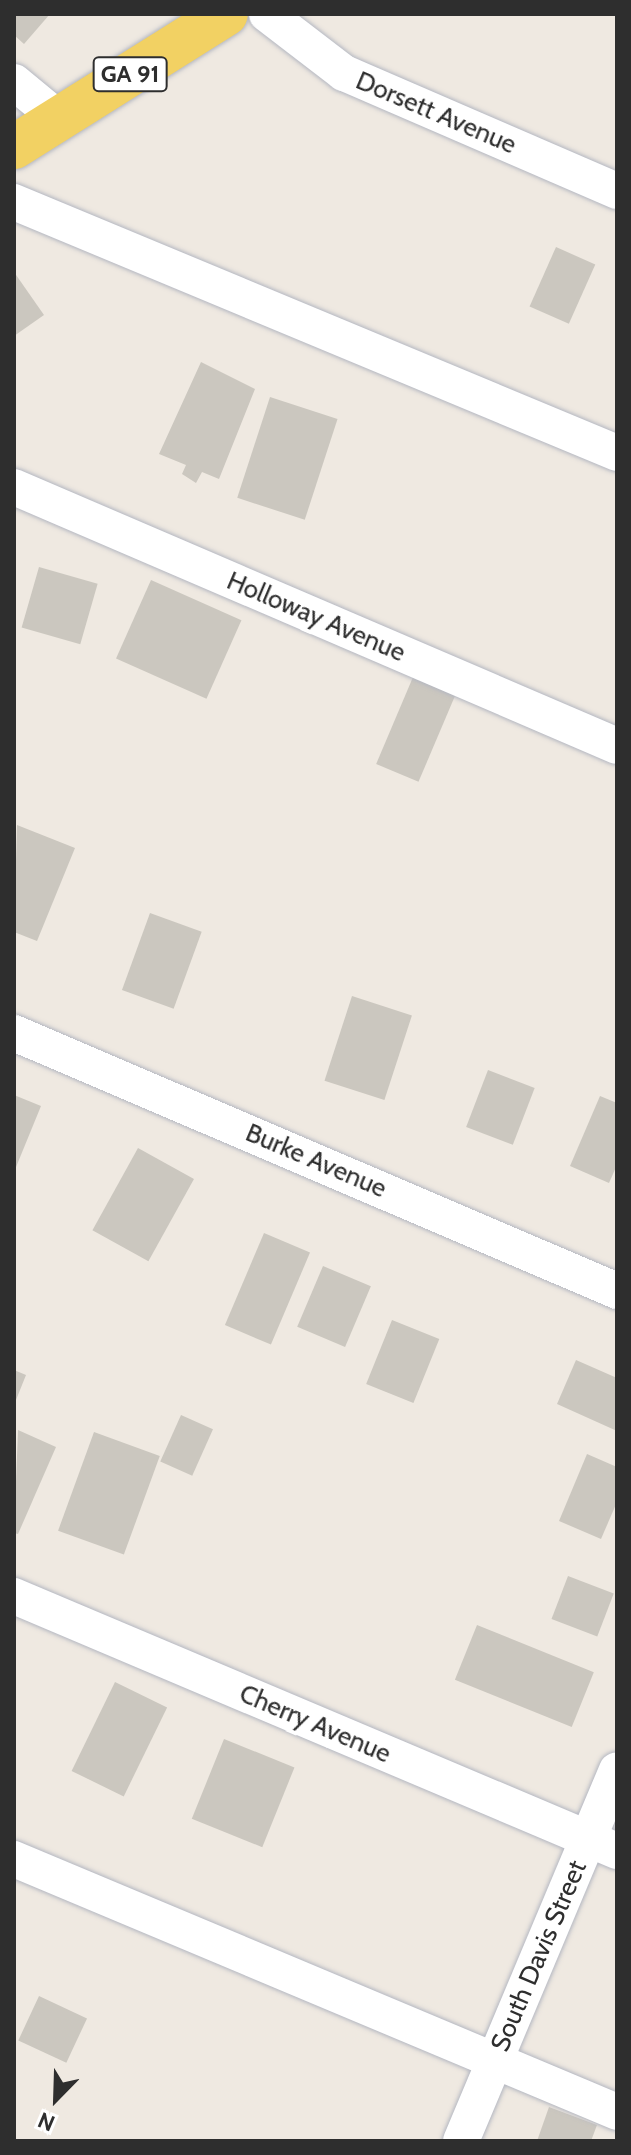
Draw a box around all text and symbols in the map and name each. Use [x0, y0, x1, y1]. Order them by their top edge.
road number: GA 91 [92, 54, 168, 94]
street label: Dorsett Avenue [351, 65, 521, 161]
street label: Holloway Avenue [222, 565, 410, 669]
street label: Burke Avenue [241, 1117, 391, 1205]
street label: Cherry Avenue [235, 1678, 395, 1770]
street label: South Davis Street [485, 1856, 593, 2056]
north arrow [16, 2059, 96, 2139]
text: N [34, 2106, 59, 2137]

